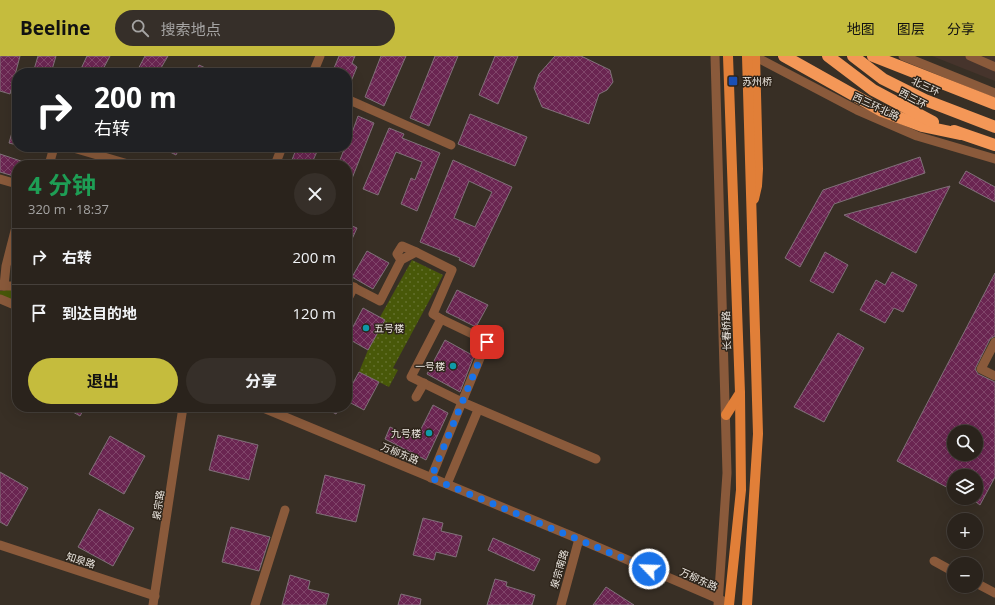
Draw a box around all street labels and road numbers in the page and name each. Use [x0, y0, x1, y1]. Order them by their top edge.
street label: 北三环 [909, 73, 943, 99]
street label: 西三环 [896, 85, 930, 111]
street label: 西三环北路 [850, 89, 902, 123]
street label: 长春桥路 [718, 311, 734, 351]
street label: 万柳东路 [379, 439, 421, 467]
street label: 泉宗路 [149, 489, 167, 521]
street label: 泉宗南路 [547, 548, 571, 590]
street label: 知泉路 [65, 549, 97, 571]
street label: 万柳东路 [678, 564, 720, 594]

